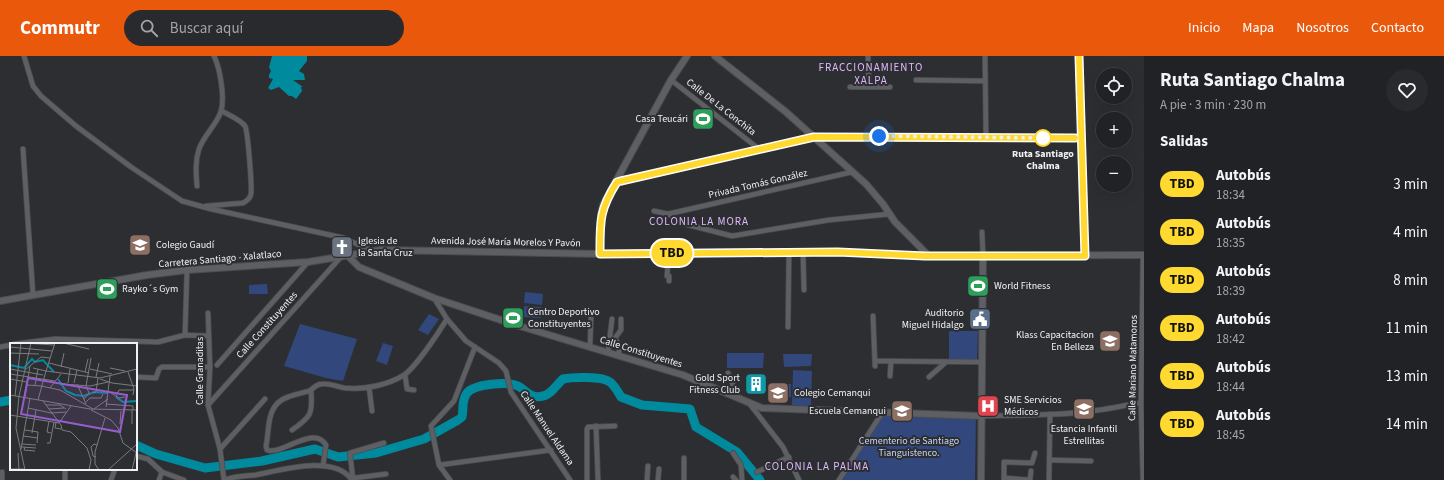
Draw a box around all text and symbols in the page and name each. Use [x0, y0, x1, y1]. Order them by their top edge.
search box [124, 10, 404, 46]
text: Commutr [20, 15, 100, 42]
icon: search [138, 17, 160, 39]
text: Buscar aquí [170, 18, 243, 39]
text: Inicio [1188, 18, 1220, 38]
text: Mapa [1242, 18, 1274, 38]
text: Nosotros [1296, 18, 1349, 38]
text: Contacto [1371, 18, 1424, 38]
district label: FRACCIONAMIENTO XALPA [819, 60, 923, 88]
text: Ruta Santiago Chalma [1160, 67, 1345, 94]
map controls [1096, 68, 1132, 192]
button: locate [1096, 68, 1132, 104]
button: heart [1386, 69, 1428, 111]
street label: Calle De La Conchita [683, 75, 759, 139]
text: A pie · 3 min · 230 m [1160, 96, 1266, 114]
sports icon: Casa Teucári [690, 106, 716, 132]
place label: Casa Teucári [635, 112, 688, 126]
button: + [1096, 112, 1132, 148]
your location [869, 126, 889, 146]
marker: Ruta Santiago Chalma [1034, 129, 1052, 147]
text: Salidas [1160, 131, 1208, 152]
place label: Ruta Santiago Chalma [1012, 147, 1074, 173]
button: − [1096, 156, 1132, 192]
text: Autobús [1216, 165, 1271, 186]
street label: Privada Tomás González [707, 166, 809, 202]
text: TBD [1169, 174, 1195, 194]
text: 3 min [1393, 174, 1428, 195]
text: 18:34 [1216, 186, 1245, 204]
text: Autobús [1216, 213, 1271, 234]
district label: COLONIA LA MORA [649, 214, 749, 229]
text: TBD [1169, 222, 1195, 242]
text: 4 min [1393, 222, 1428, 243]
school or university icon: Colegio Gaudí [127, 232, 153, 258]
church icon: Iglesia de la Santa Cruz [329, 234, 355, 260]
place label: Iglesia de la Santa Cruz [358, 234, 413, 260]
street label: Avenida José María Morelos Y Pavón [431, 234, 581, 250]
text: 18:35 [1216, 234, 1245, 252]
place label: Colegio Gaudí [156, 238, 215, 252]
line badge: TBD [649, 240, 695, 266]
text: TBD [659, 243, 685, 263]
street label: Carretera Santiago - Xalatlaco [158, 247, 282, 271]
text: Autobús [1216, 261, 1271, 282]
text: TBD [1169, 270, 1195, 290]
text: 8 min [1393, 270, 1428, 291]
sports icon: World Fitness [965, 273, 991, 299]
sports icon: Rayko´s Gym [94, 276, 120, 302]
place label: World Fitness [994, 279, 1050, 293]
place label: Rayko´s Gym [122, 282, 178, 296]
text: 18:39 [1216, 282, 1245, 300]
street label: Calle Constituyentes [233, 289, 301, 361]
sports icon: Centro Deportivo Constituyentes [500, 305, 526, 331]
place label: Centro Deportivo Constituyentes [528, 305, 600, 331]
place label: Auditorio Miguel Hidalgo [902, 306, 964, 332]
public building icon: Auditorio Miguel Hidalgo [967, 306, 993, 332]
text: Autobús [1216, 309, 1271, 330]
street label: Calle Mariano Matamoros [1125, 315, 1141, 421]
text: TBD [1169, 318, 1195, 338]
text: 11 min [1386, 318, 1428, 339]
place label: Klass Capacitacion En Belleza [1016, 328, 1094, 354]
school or university icon: Klass Capacitacion En Belleza [1097, 328, 1123, 354]
text: 18:42 [1216, 330, 1245, 348]
street label: Calle Constituyentes [598, 333, 684, 371]
street label: Calle Granaditas [193, 337, 207, 405]
inset map [10, 343, 137, 470]
text: Autobús [1216, 357, 1271, 378]
text: TBD [1169, 366, 1195, 386]
text: 13 min [1386, 366, 1428, 387]
place label: Gold Sport Fitness Club [689, 371, 741, 397]
building icon: Gold Sport Fitness Club [743, 371, 769, 397]
text: 18:44 [1216, 378, 1245, 396]
school or university icon: Colegio Cemanqui [765, 380, 791, 406]
place label: Colegio Cemanqui [794, 386, 870, 400]
street label: Calle Manuel Aldama [517, 388, 577, 468]
hospital icon: SME Servicios Médicos [975, 393, 1001, 419]
place label: SME Servicios Médicos [1004, 393, 1062, 419]
school or university icon: Estancia Infantil Estrellitas [1071, 396, 1097, 422]
school or university icon: Escuela Cemanqui [889, 398, 915, 424]
place label: Escuela Cemanqui [809, 404, 886, 418]
text: Autobús [1216, 405, 1271, 426]
text: TBD [1169, 414, 1195, 434]
text: 14 min [1386, 414, 1428, 435]
place label: Estancia Infantil Estrellitas [1051, 422, 1118, 448]
text: 18:45 [1216, 426, 1245, 444]
park label: Cementerio de Santiago Tianguistenco. [859, 434, 959, 460]
district label: COLONIA LA PALMA [765, 459, 869, 474]

